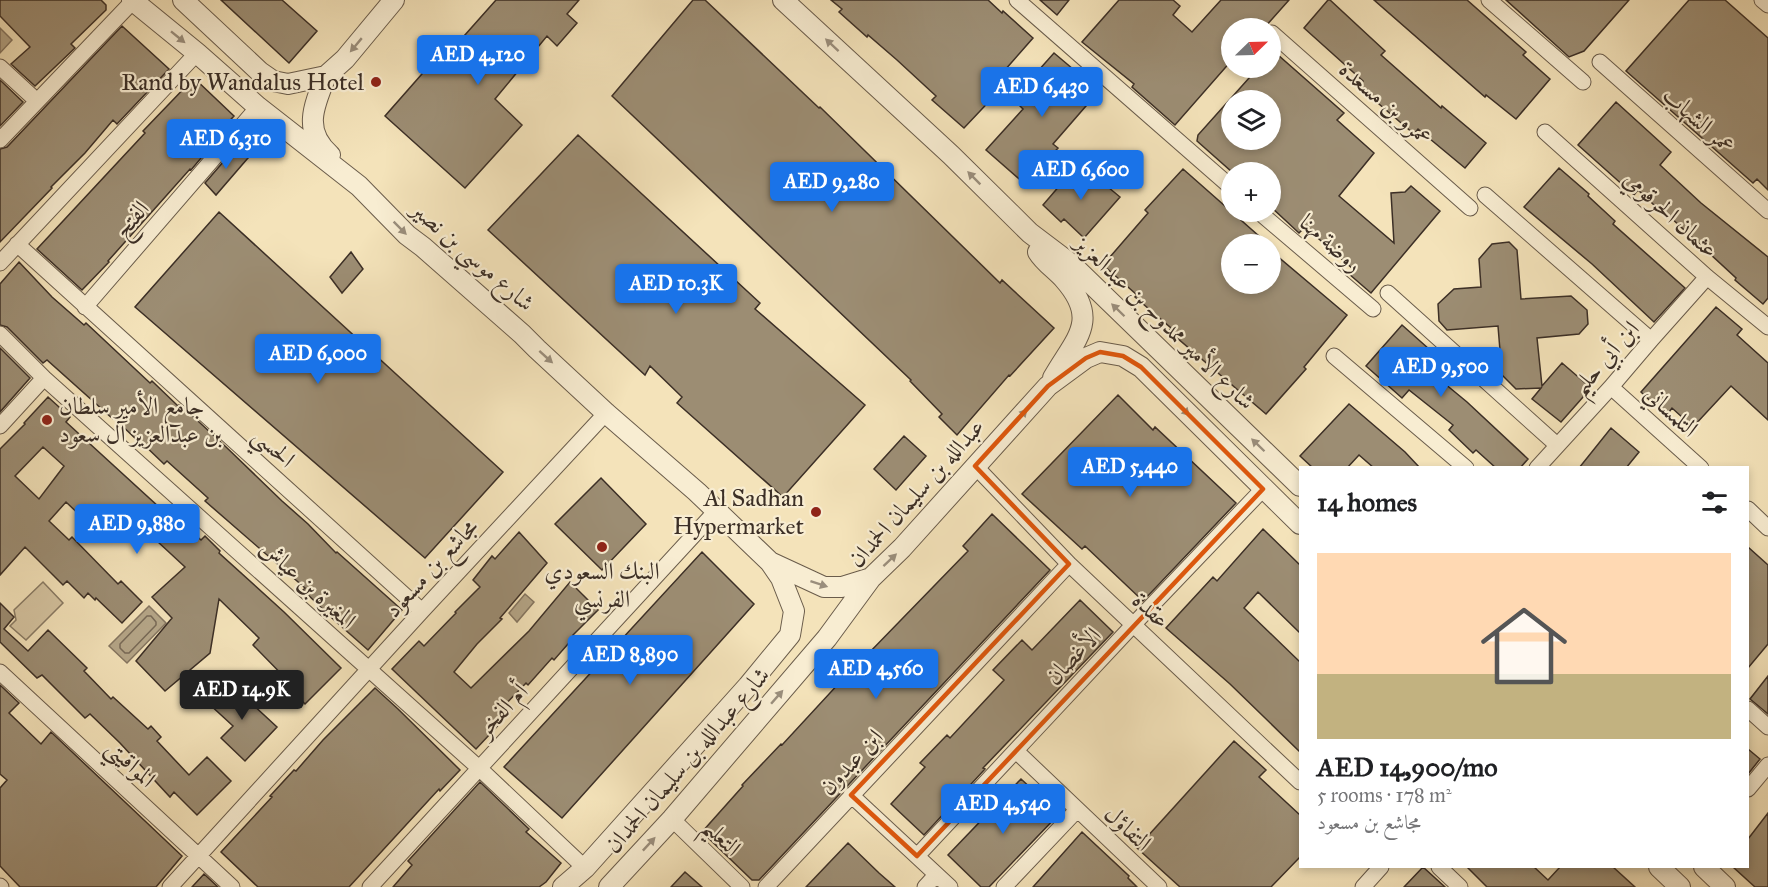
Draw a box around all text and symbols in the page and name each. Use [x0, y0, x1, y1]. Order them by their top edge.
north arrow [1221, 18, 1281, 78]
map controls [1221, 18, 1281, 294]
one-way arrow [170, 30, 185, 42]
pin: AED 4,120 [409, 35, 547, 86]
one-way arrow [350, 37, 363, 53]
one-way arrow [824, 38, 839, 52]
text: AED 4,120 [431, 42, 525, 66]
street label: عمرو بن مسعدة [1333, 54, 1439, 152]
place label: Rand by Wandalus Hotel [121, 67, 365, 97]
pin: AED 6,430 [973, 67, 1111, 118]
text: AED 6,430 [995, 74, 1089, 98]
marker: Rand by Wandalus Hotel [369, 75, 383, 89]
street label: عمر الشهاب [1656, 80, 1742, 160]
button: layers [1221, 90, 1281, 150]
pin: AED 6,310 [157, 119, 295, 170]
text: AED 6,310 [181, 126, 271, 150]
pin: AED 6,600 [1012, 150, 1150, 201]
text: AED 6,600 [1033, 157, 1129, 181]
pin: AED 9,280 [763, 162, 901, 213]
button: + [1221, 162, 1281, 222]
street label: عثمان الحرقومي [1615, 164, 1725, 267]
text: AED 9,280 [784, 169, 880, 193]
one-way arrow [968, 172, 982, 186]
street label: شارع موسي بن نصير [398, 192, 541, 323]
street label: الفتح [107, 194, 160, 248]
street label: روضة مهنا [1293, 207, 1369, 279]
one-way arrow [393, 220, 407, 234]
street label: شارع الأمير ممدوح بن عبدالعزيز [1062, 225, 1262, 420]
button: − [1221, 234, 1281, 294]
pin: AED 10.3K [607, 264, 745, 315]
text: AED 10.3K [629, 271, 723, 295]
one-way arrow [1111, 303, 1125, 317]
street label: ابن أبي حليم [1563, 313, 1652, 407]
pin: AED 6,000 [249, 334, 387, 385]
text: AED 6,000 [269, 341, 367, 365]
pin: AED 9,500 [1372, 347, 1510, 398]
one-way arrow [539, 350, 553, 364]
text: AED 9,500 [1393, 354, 1489, 378]
street label: التلمساني [1635, 379, 1705, 446]
place label: جامع الأمير سلطان بن عبدالعزيز آل سعود [59, 390, 223, 449]
one-way arrow [1175, 401, 1189, 415]
one-way arrow [1014, 408, 1028, 423]
street label: عبدالله بن سليمان الحمدان [841, 412, 991, 574]
marker: جامع الأمير سلطان بن عبدالعزيز آل سعود [40, 413, 54, 427]
street label: الحسي [242, 420, 302, 479]
one-way arrow [1251, 439, 1265, 453]
pin: AED 5,440 [1061, 447, 1199, 498]
text: AED 5,440 [1082, 454, 1178, 478]
place label: Al Sadhan Hypermarket [673, 483, 805, 541]
text: 14 homes [1317, 486, 1417, 518]
icon: filters [1698, 486, 1731, 519]
pin: AED 9,880 [68, 504, 206, 555]
marker: Al Sadhan Hypermarket [809, 505, 823, 519]
text: AED 9,880 [89, 511, 185, 535]
street label: مجاشع بن مسعود [378, 512, 490, 629]
street label: المغيرة بن عياش [254, 533, 362, 635]
marker: البنك السعودي الفرنسي [595, 540, 609, 554]
one-way arrow [882, 554, 897, 567]
place label: البنك السعودي الفرنسي [544, 556, 660, 621]
one-way arrow [810, 580, 828, 589]
street label: عقدة [1126, 585, 1176, 635]
icon: home [1470, 592, 1578, 700]
street label: الأغصان [1038, 620, 1107, 691]
pin: AED 8,890 [561, 635, 699, 686]
text: AED 8,890 [582, 642, 678, 666]
pin: AED 4,560 [807, 649, 945, 700]
text: AED 4,560 [828, 656, 924, 680]
street label: شارع عبدالله بن سليمان الحمدان [598, 661, 780, 863]
pin: AED 14.9K [173, 670, 311, 721]
street label: أم الفخر [466, 675, 539, 750]
text: AED 14.9K [194, 677, 290, 701]
one-way arrow [770, 689, 783, 705]
street label: ابن عبدون [813, 722, 889, 802]
street label: المواقيتي [95, 732, 162, 799]
text: AED 14,900/mo [1317, 751, 1497, 783]
text: 5 rooms · 178 m² [1317, 783, 1452, 807]
pin: AED 4,540 [934, 784, 1072, 835]
text: AED 4,540 [955, 791, 1051, 815]
street label: التفاؤل [1098, 799, 1158, 857]
text: مجاشع بن مسعود [1317, 810, 1421, 834]
street label: التعليم [690, 812, 748, 869]
one-way arrow [641, 837, 655, 851]

